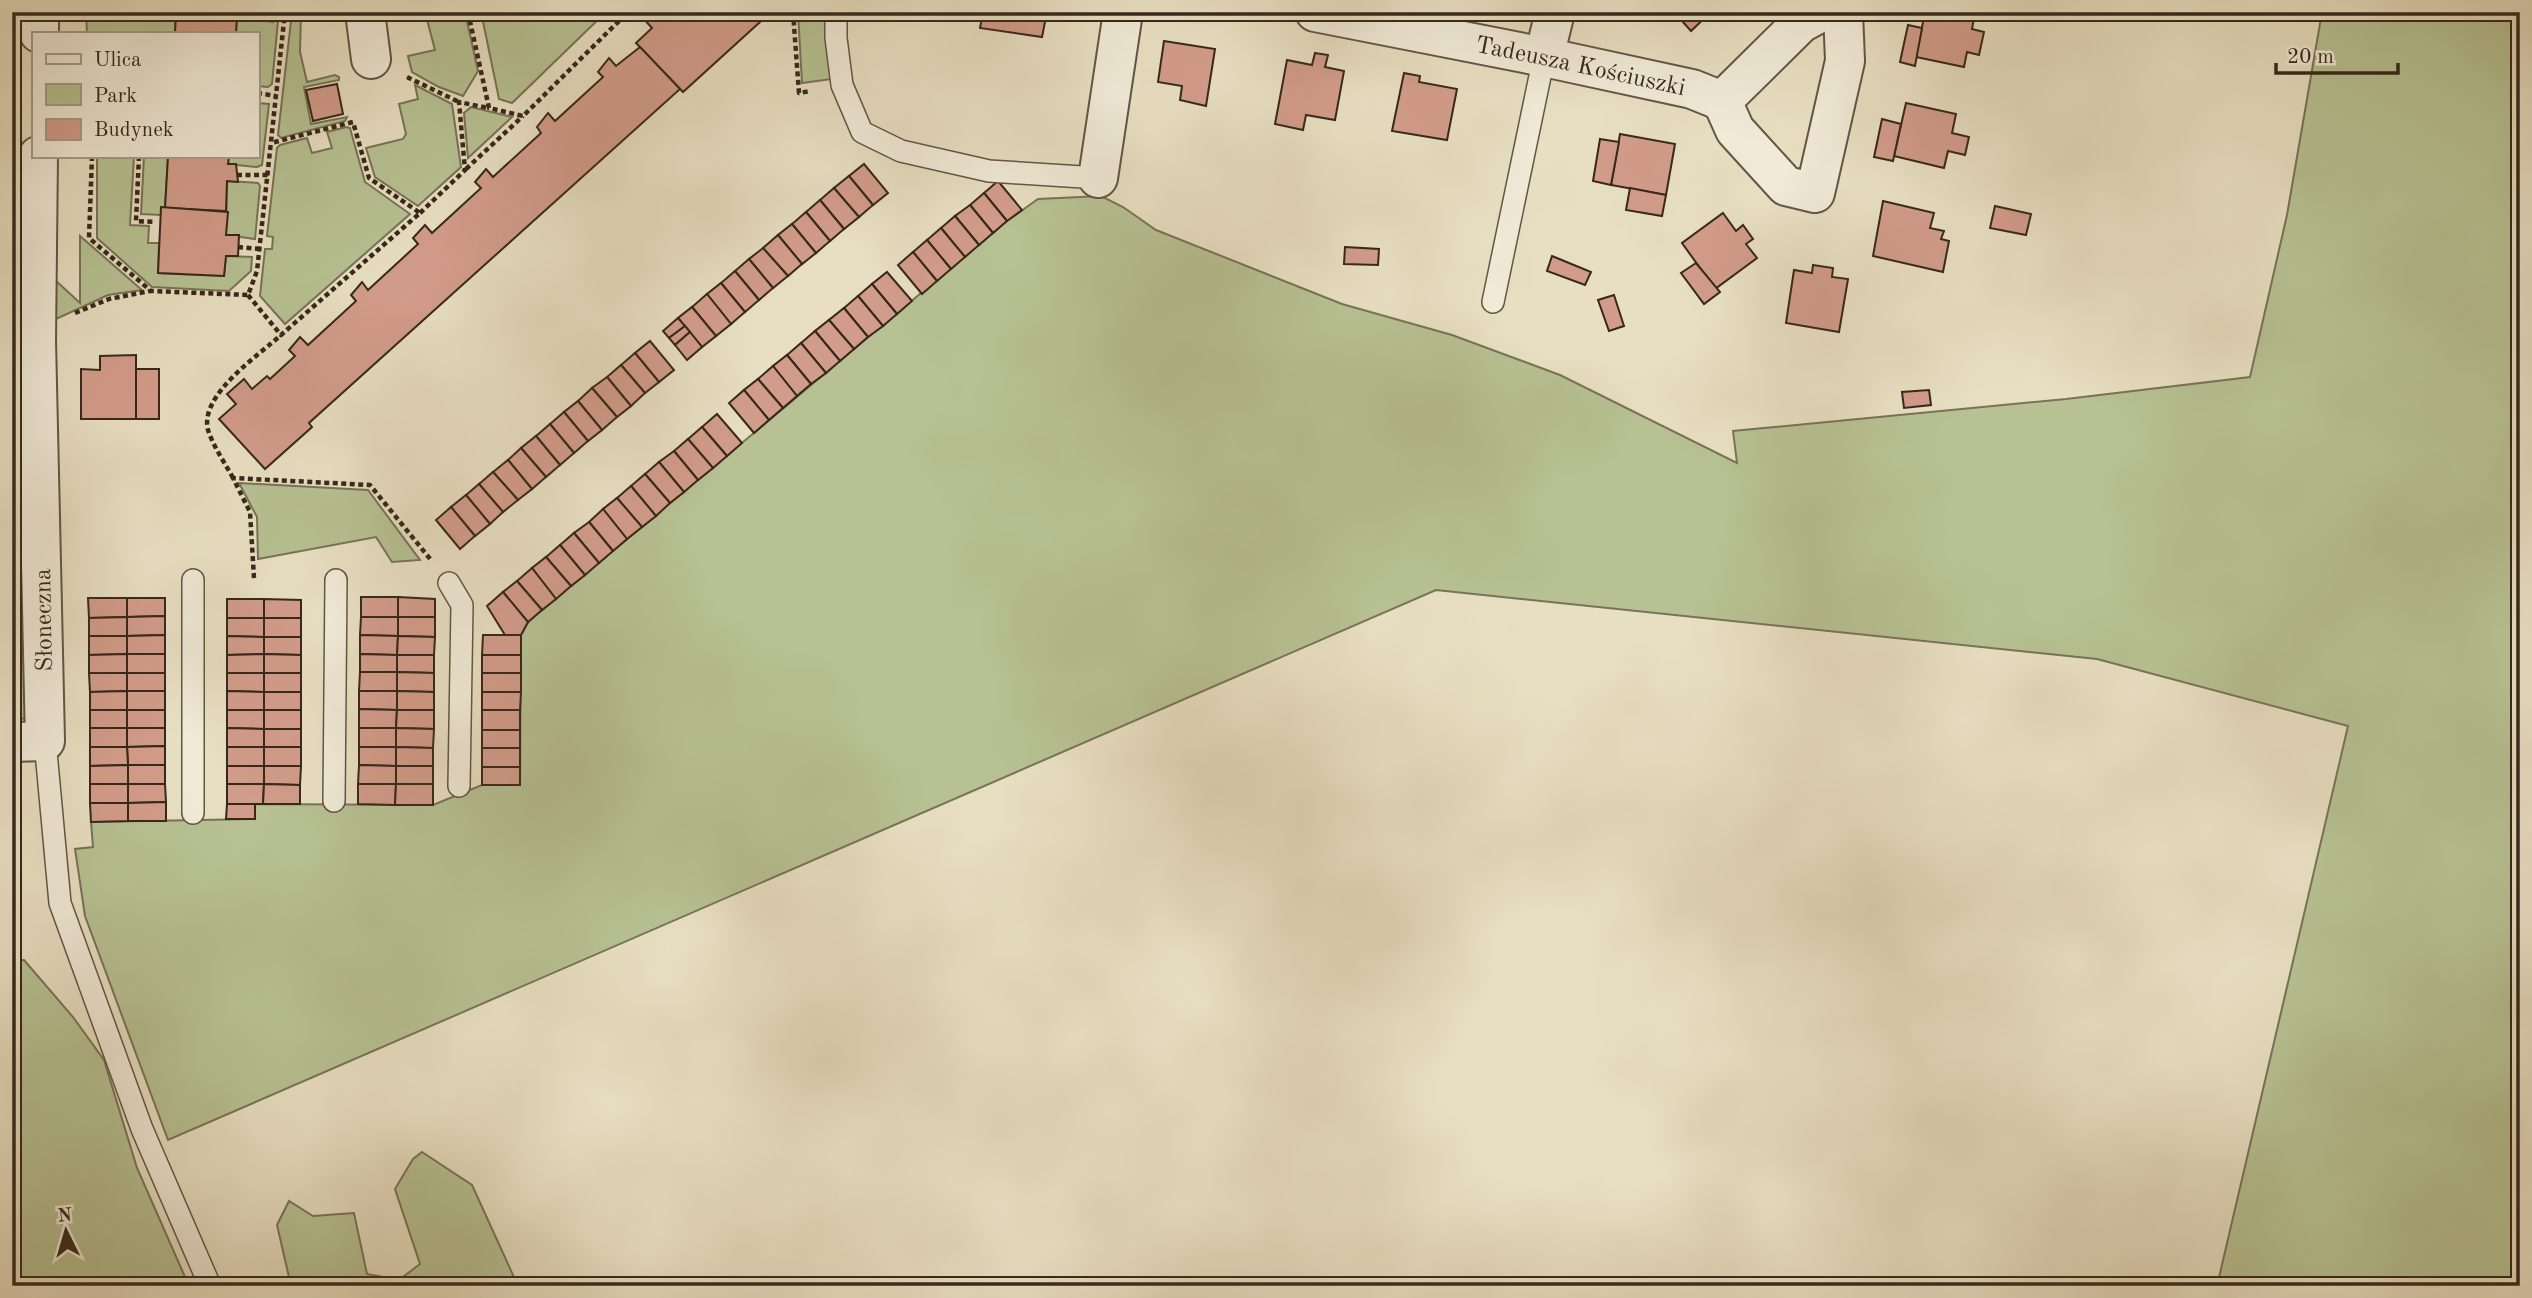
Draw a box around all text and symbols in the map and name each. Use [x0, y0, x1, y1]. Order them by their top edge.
legend [32, 32, 259, 158]
scale bar [2276, 32, 2399, 76]
street label: Tadeusza Kościuszki [1473, 34, 1687, 101]
text: 20 m [2287, 47, 2334, 68]
text: Ulica [94, 50, 141, 71]
text: Park [94, 86, 137, 107]
text: Budynek [94, 120, 174, 141]
street label: Słoneczna [32, 568, 58, 672]
north arrow [32, 1196, 102, 1266]
text: N [57, 1206, 73, 1227]

